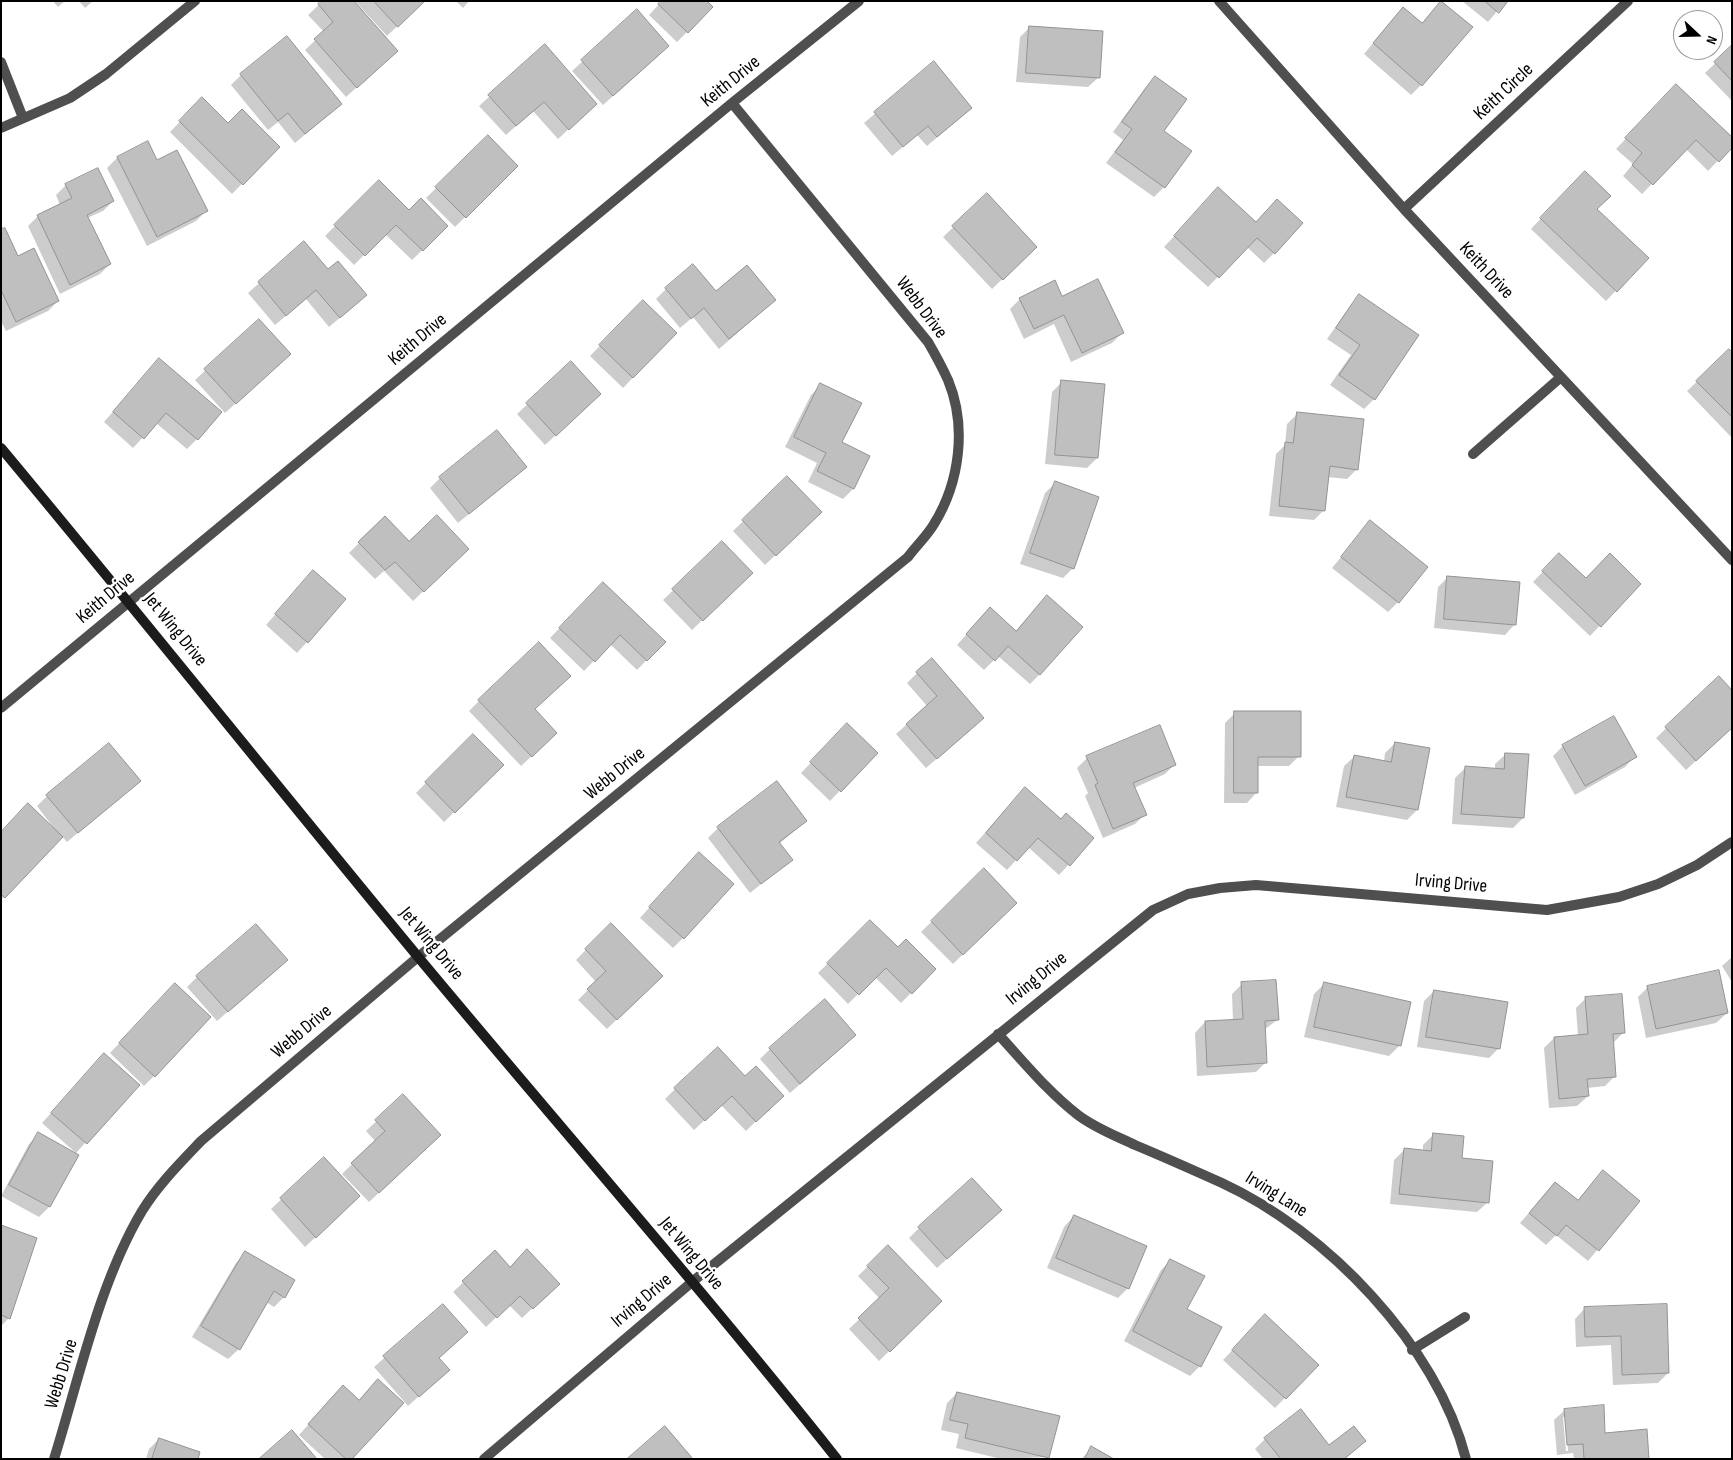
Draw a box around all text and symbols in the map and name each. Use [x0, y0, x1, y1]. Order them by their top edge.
north arrow [1673, 10, 1723, 60]
text: N [1702, 34, 1721, 47]
street label: Keith Drive [697, 51, 765, 113]
street label: Keith Circle [1470, 59, 1538, 125]
street label: Keith Drive [1454, 238, 1518, 304]
street label: Webb Drive [890, 273, 952, 343]
street label: Keith Drive [384, 309, 452, 371]
street label: Keith Drive [72, 567, 140, 629]
street label: Jet Wing Drive [138, 589, 212, 671]
street label: Webb Drive [580, 743, 650, 805]
street label: Irving Drive [1414, 869, 1488, 899]
street label: Jet Wing Drive [394, 903, 468, 985]
street label: Irving Drive [1002, 947, 1072, 1011]
street label: Webb Drive [267, 1000, 337, 1064]
street label: Irving Lane [1241, 1167, 1311, 1223]
street label: Jet Wing Drive [654, 1213, 728, 1295]
street label: Irving Drive [607, 1269, 677, 1333]
street label: Webb Drive [41, 1336, 83, 1412]

